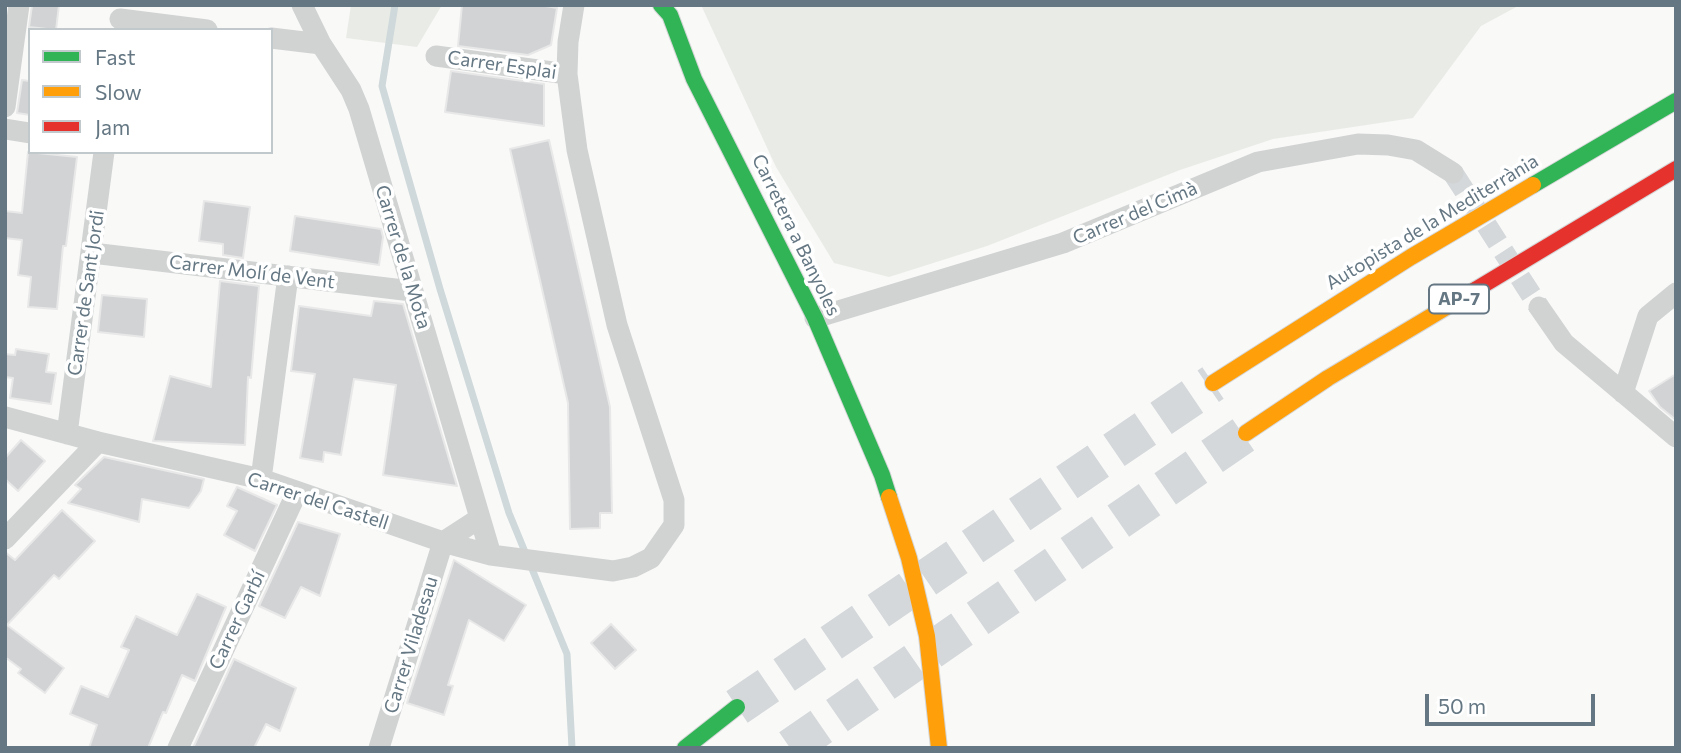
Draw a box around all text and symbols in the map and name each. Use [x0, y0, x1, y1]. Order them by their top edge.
legend [28, 28, 273, 154]
text: Fast [95, 44, 136, 69]
street label: Carrer Esplai [446, 46, 558, 84]
text: Slow [95, 79, 142, 104]
text: Jam [95, 114, 130, 139]
street label: Autopista de la Mediterrània [1322, 149, 1542, 295]
street label: Carretera a Banyoles [747, 150, 845, 320]
street label: Carrer del Cimà [1069, 177, 1201, 249]
street label: Carrer de la Mota [370, 182, 436, 332]
street label: Carrer de Sant Jordi [63, 209, 109, 377]
street label: Carrer Molí de Vent [168, 251, 336, 293]
road number: AP-7 [1429, 284, 1489, 314]
street label: Carrer del Castell [244, 467, 392, 535]
street label: Carrer Garbí [204, 567, 270, 673]
street label: Carrer Viladesau [379, 574, 443, 716]
scale bar [1429, 680, 1599, 724]
text: 50 m [1438, 693, 1486, 718]

